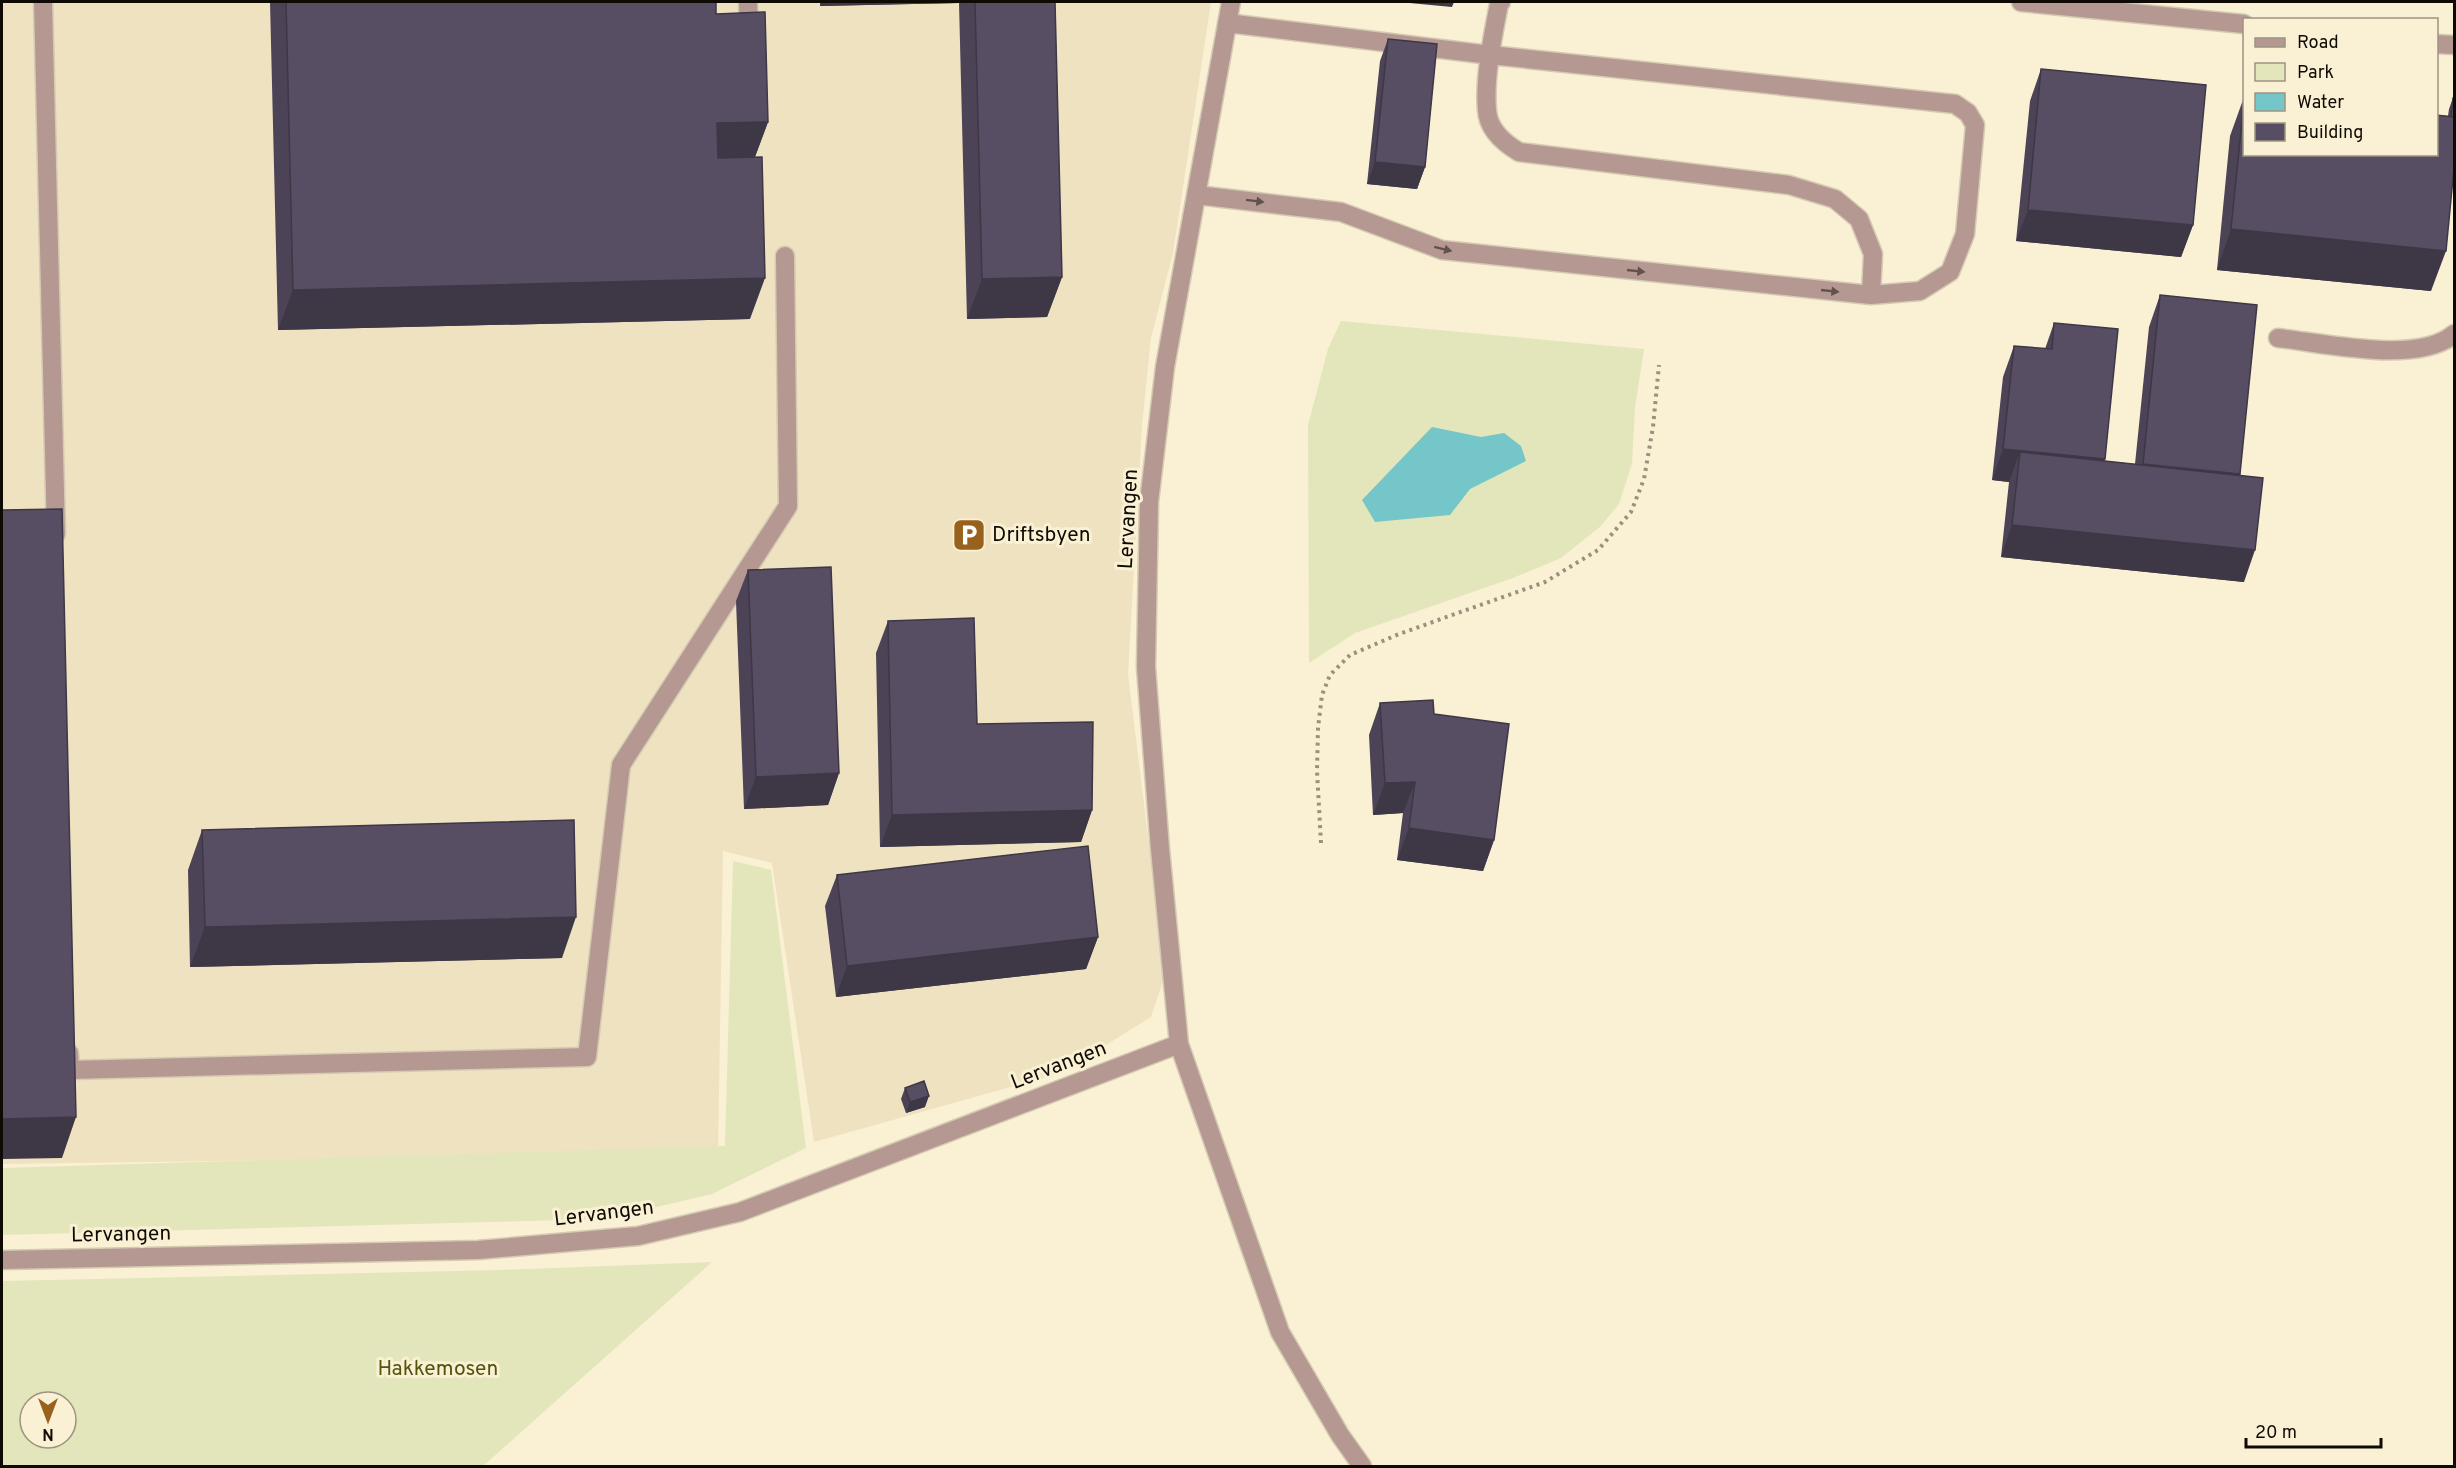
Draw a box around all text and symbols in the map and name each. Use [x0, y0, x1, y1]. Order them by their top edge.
legend [2243, 18, 2438, 156]
text: Road [2297, 32, 2339, 55]
text: Park [2297, 62, 2334, 85]
text: Water [2297, 92, 2344, 115]
text: Building [2297, 122, 2363, 145]
one-way arrow [1246, 197, 1265, 206]
one-way arrow [1434, 244, 1452, 254]
one-way arrow [1627, 266, 1646, 276]
one-way arrow [1821, 286, 1840, 296]
street label: Lervangen [1113, 468, 1145, 570]
parking icon: Driftsbyen [951, 517, 987, 553]
place label: Driftsbyen [992, 522, 1091, 549]
street label: Lervangen [1007, 1035, 1111, 1097]
street label: Lervangen [553, 1194, 655, 1234]
street label: Lervangen [71, 1221, 171, 1249]
park label: Hakkemosen [378, 1356, 498, 1383]
north arrow [18, 1390, 78, 1450]
scale bar [2246, 1411, 2381, 1449]
text: 20 m [2255, 1422, 2297, 1445]
text: N [42, 1423, 54, 1443]

